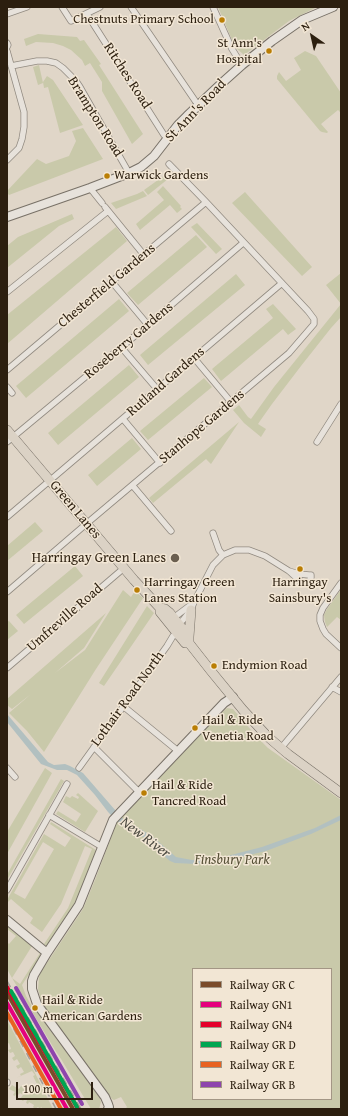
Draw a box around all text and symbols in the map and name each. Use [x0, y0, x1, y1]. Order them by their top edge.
place label: Chestnuts Primary School [73, 12, 214, 28]
marker: Chestnuts Primary School [217, 15, 227, 25]
north arrow [292, 16, 332, 56]
text: N [298, 17, 313, 35]
place label: St Ann's Hospital [217, 36, 262, 67]
street label: Ritches Road [99, 40, 155, 112]
marker: St Ann's Hospital [264, 46, 274, 56]
street label: Brampton Road [64, 74, 126, 160]
street label: St Ann's Road [162, 76, 230, 146]
place label: Warwick Gardens [114, 168, 208, 184]
marker: Warwick Gardens [102, 171, 112, 181]
street label: Chesterfield Gardens [55, 240, 159, 332]
street label: Roseberry Gardens [81, 299, 177, 383]
street label: Rutland Gardens [124, 344, 208, 420]
street label: Stanhope Gardens [156, 386, 248, 468]
street label: Green Lanes [46, 477, 104, 543]
place label: Harringay Green Lanes [32, 550, 166, 566]
marker: Harringay Green Lanes [169, 552, 181, 564]
marker: Harringay Sainsbury's [295, 564, 305, 574]
place label: Harringay Green Lanes Station [144, 575, 235, 606]
place label: Harringay Sainsbury's [269, 575, 331, 606]
street label: Umfreville Road [24, 581, 106, 655]
marker: Harringay Green Lanes Station [132, 585, 142, 595]
street label: Lothair Road North [88, 648, 168, 750]
place label: Endymion Road [222, 658, 308, 674]
marker: Endymion Road [209, 661, 219, 671]
place label: Hail & Ride Venetia Road [202, 713, 274, 744]
marker: Hail & Ride Venetia Road [190, 723, 200, 733]
place label: Hail & Ride Tancred Road [152, 778, 226, 809]
marker: Hail & Ride Tancred Road [139, 788, 149, 798]
water label: New River [116, 813, 174, 863]
park label: Finsbury Park [194, 852, 270, 868]
legend [192, 968, 332, 1100]
text: Railway GR C [230, 976, 295, 993]
place label: Hail & Ride American Gardens [42, 993, 142, 1024]
text: Railway GN1 [230, 996, 293, 1013]
marker: Hail & Ride American Gardens [30, 1003, 40, 1013]
text: Railway GN4 [230, 1016, 293, 1033]
text: Railway GR D [230, 1036, 296, 1053]
text: Railway GR E [230, 1056, 295, 1073]
scale bar [18, 1074, 95, 1100]
text: Railway GR B [230, 1076, 295, 1093]
text: 100 m [23, 1080, 53, 1097]

